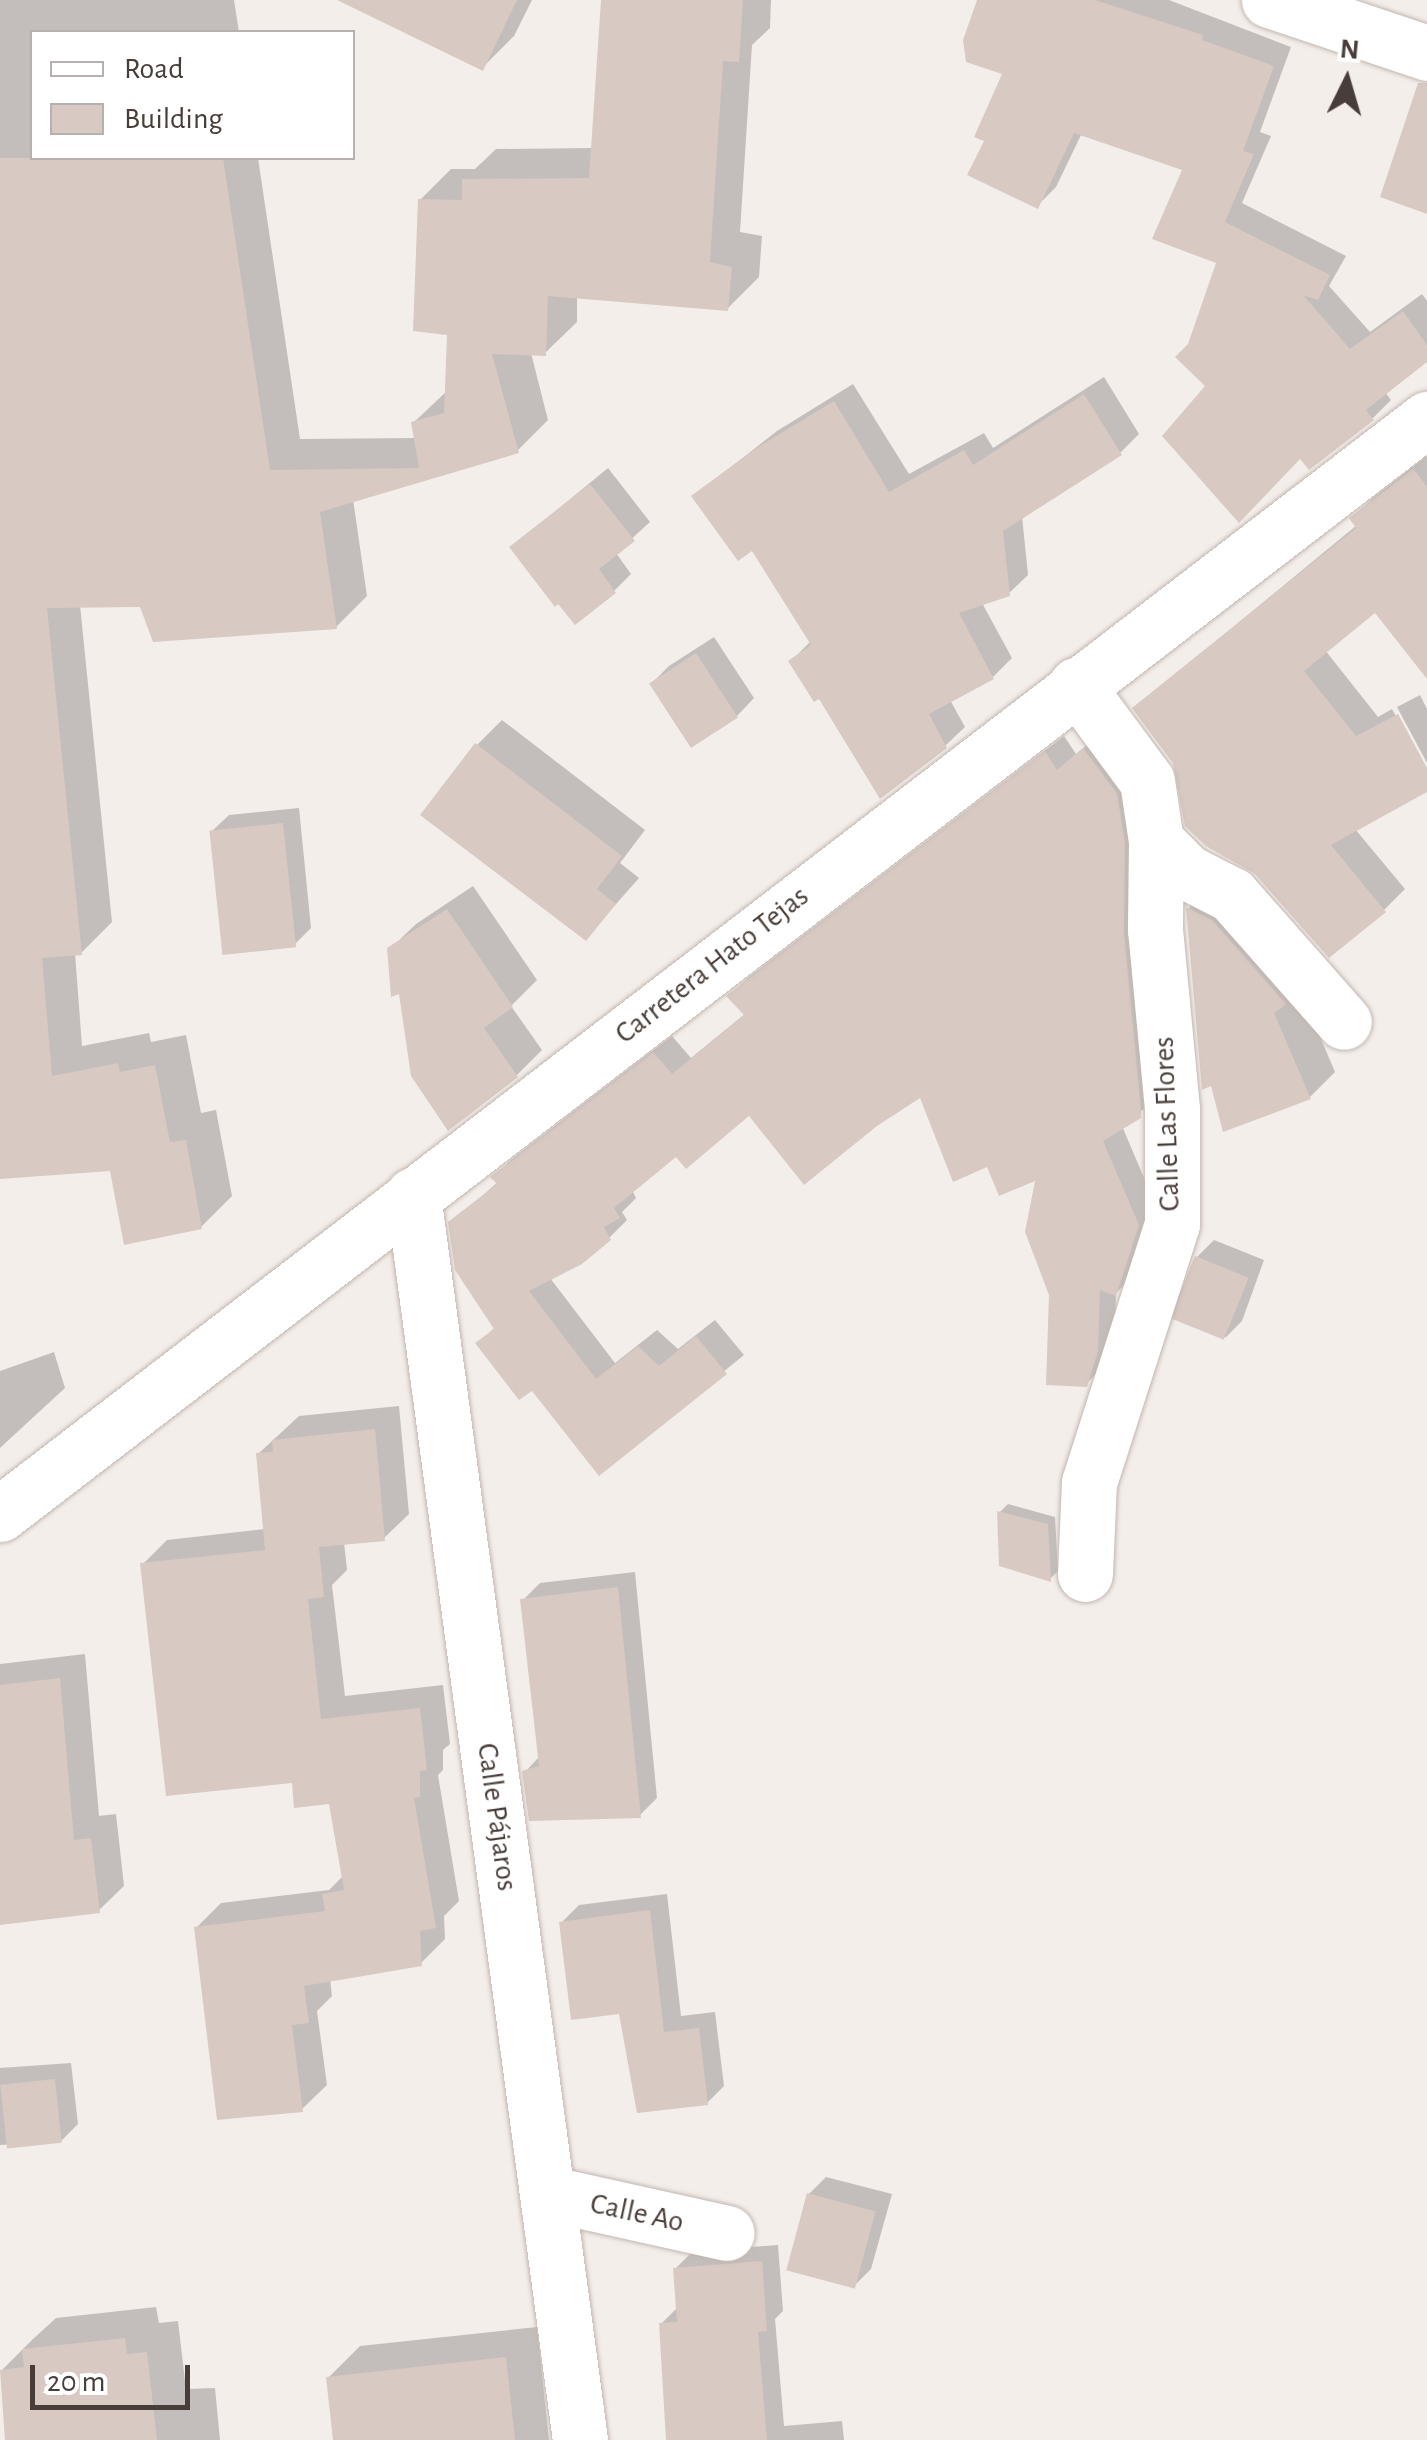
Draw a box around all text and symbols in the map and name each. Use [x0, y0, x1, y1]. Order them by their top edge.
legend [30, 30, 355, 160]
north arrow [1297, 30, 1397, 130]
text: N [1339, 35, 1361, 65]
text: Road [124, 54, 184, 84]
text: Building [124, 104, 223, 134]
street label: Carretera Hato Tejas [608, 878, 816, 1052]
street label: Calle Las Flores [1146, 1036, 1188, 1212]
street label: Calle Pájaros [469, 1741, 525, 1893]
street label: Calle Ao [587, 2186, 687, 2240]
scale bar [35, 2345, 195, 2407]
text: 20 m [47, 2367, 105, 2397]

